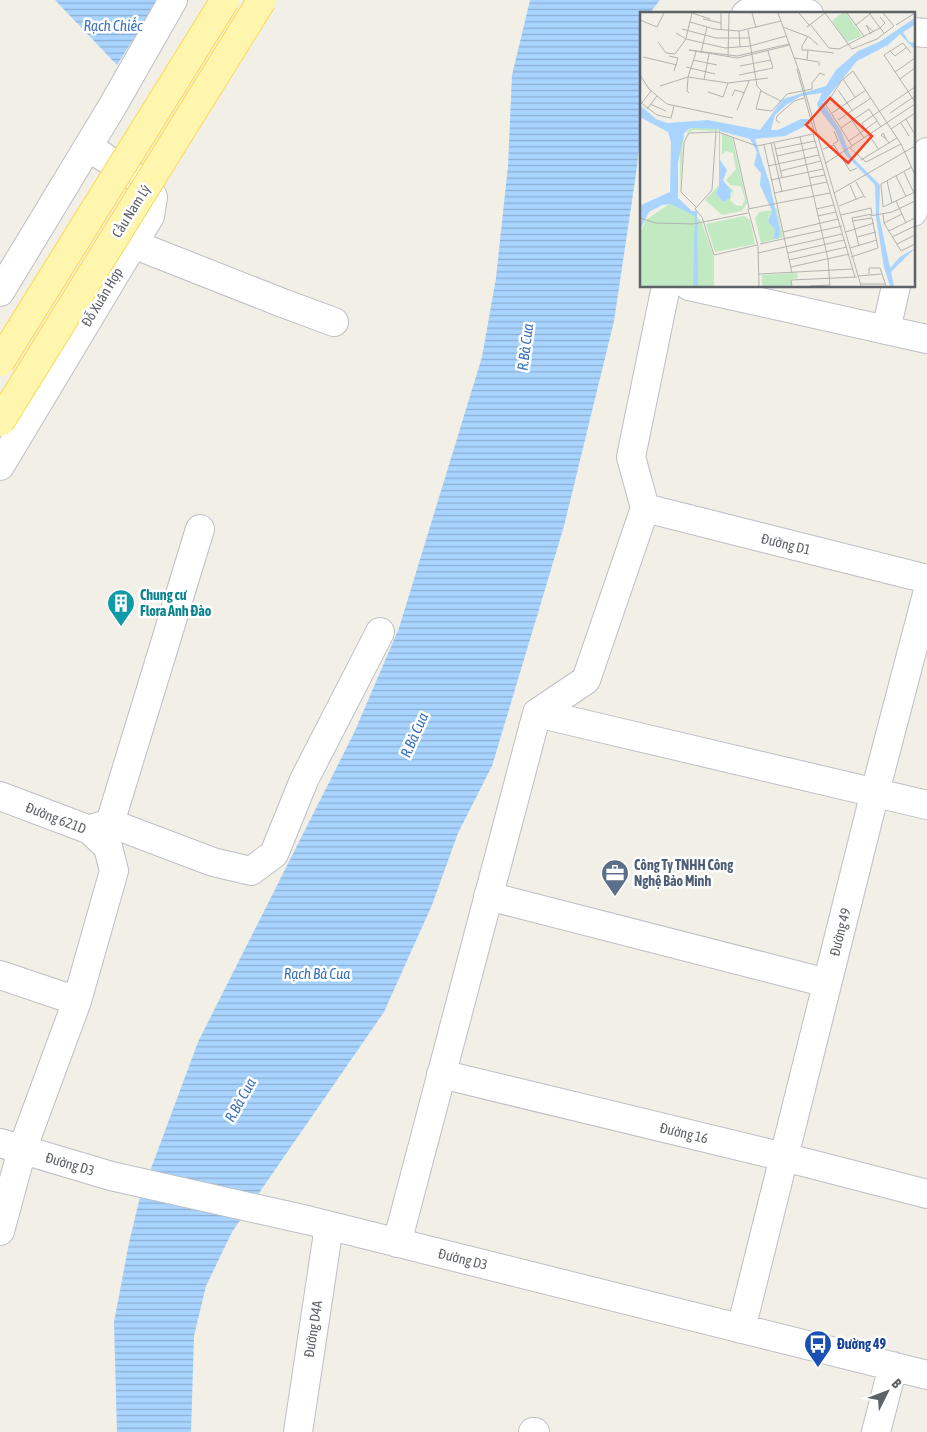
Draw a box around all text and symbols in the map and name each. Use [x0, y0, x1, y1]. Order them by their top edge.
inset map [640, 12, 914, 288]
water label: Rạch Chiếc [84, 17, 143, 34]
street label: Cầu Nam Lý [108, 181, 154, 240]
street label: Đỗ Xuân Hợp [78, 264, 126, 329]
water label: R.Bà Cua [514, 322, 536, 372]
street label: Đường D1 [760, 530, 812, 558]
place label: Chung cư Flora Anh Đào [140, 587, 212, 619]
building icon: Chung cư Flora Anh Đào [106, 588, 136, 627]
water label: R.Bà Cua [397, 710, 431, 760]
street label: Đường 621D [23, 799, 89, 837]
place label: Công Ty TNHH Công Nghệ Bảo Minh [634, 857, 734, 889]
office icon: Công Ty TNHH Công Nghệ Bảo Minh [600, 858, 630, 897]
street label: Đường 49 [826, 906, 854, 958]
water label: Rạch Bà Cua [284, 965, 350, 982]
water label: R.Bà Cua [221, 1075, 259, 1125]
street label: Đường 16 [658, 1120, 710, 1146]
street label: Đường D3 [44, 1149, 96, 1179]
street label: Đường D3 [437, 1245, 489, 1273]
street label: Đường D4A [301, 1299, 325, 1359]
bus stop icon: Đường 49 [803, 1329, 833, 1368]
place label: Đường 49 [837, 1336, 886, 1352]
north arrow [862, 1367, 912, 1417]
text: B [888, 1375, 905, 1391]

